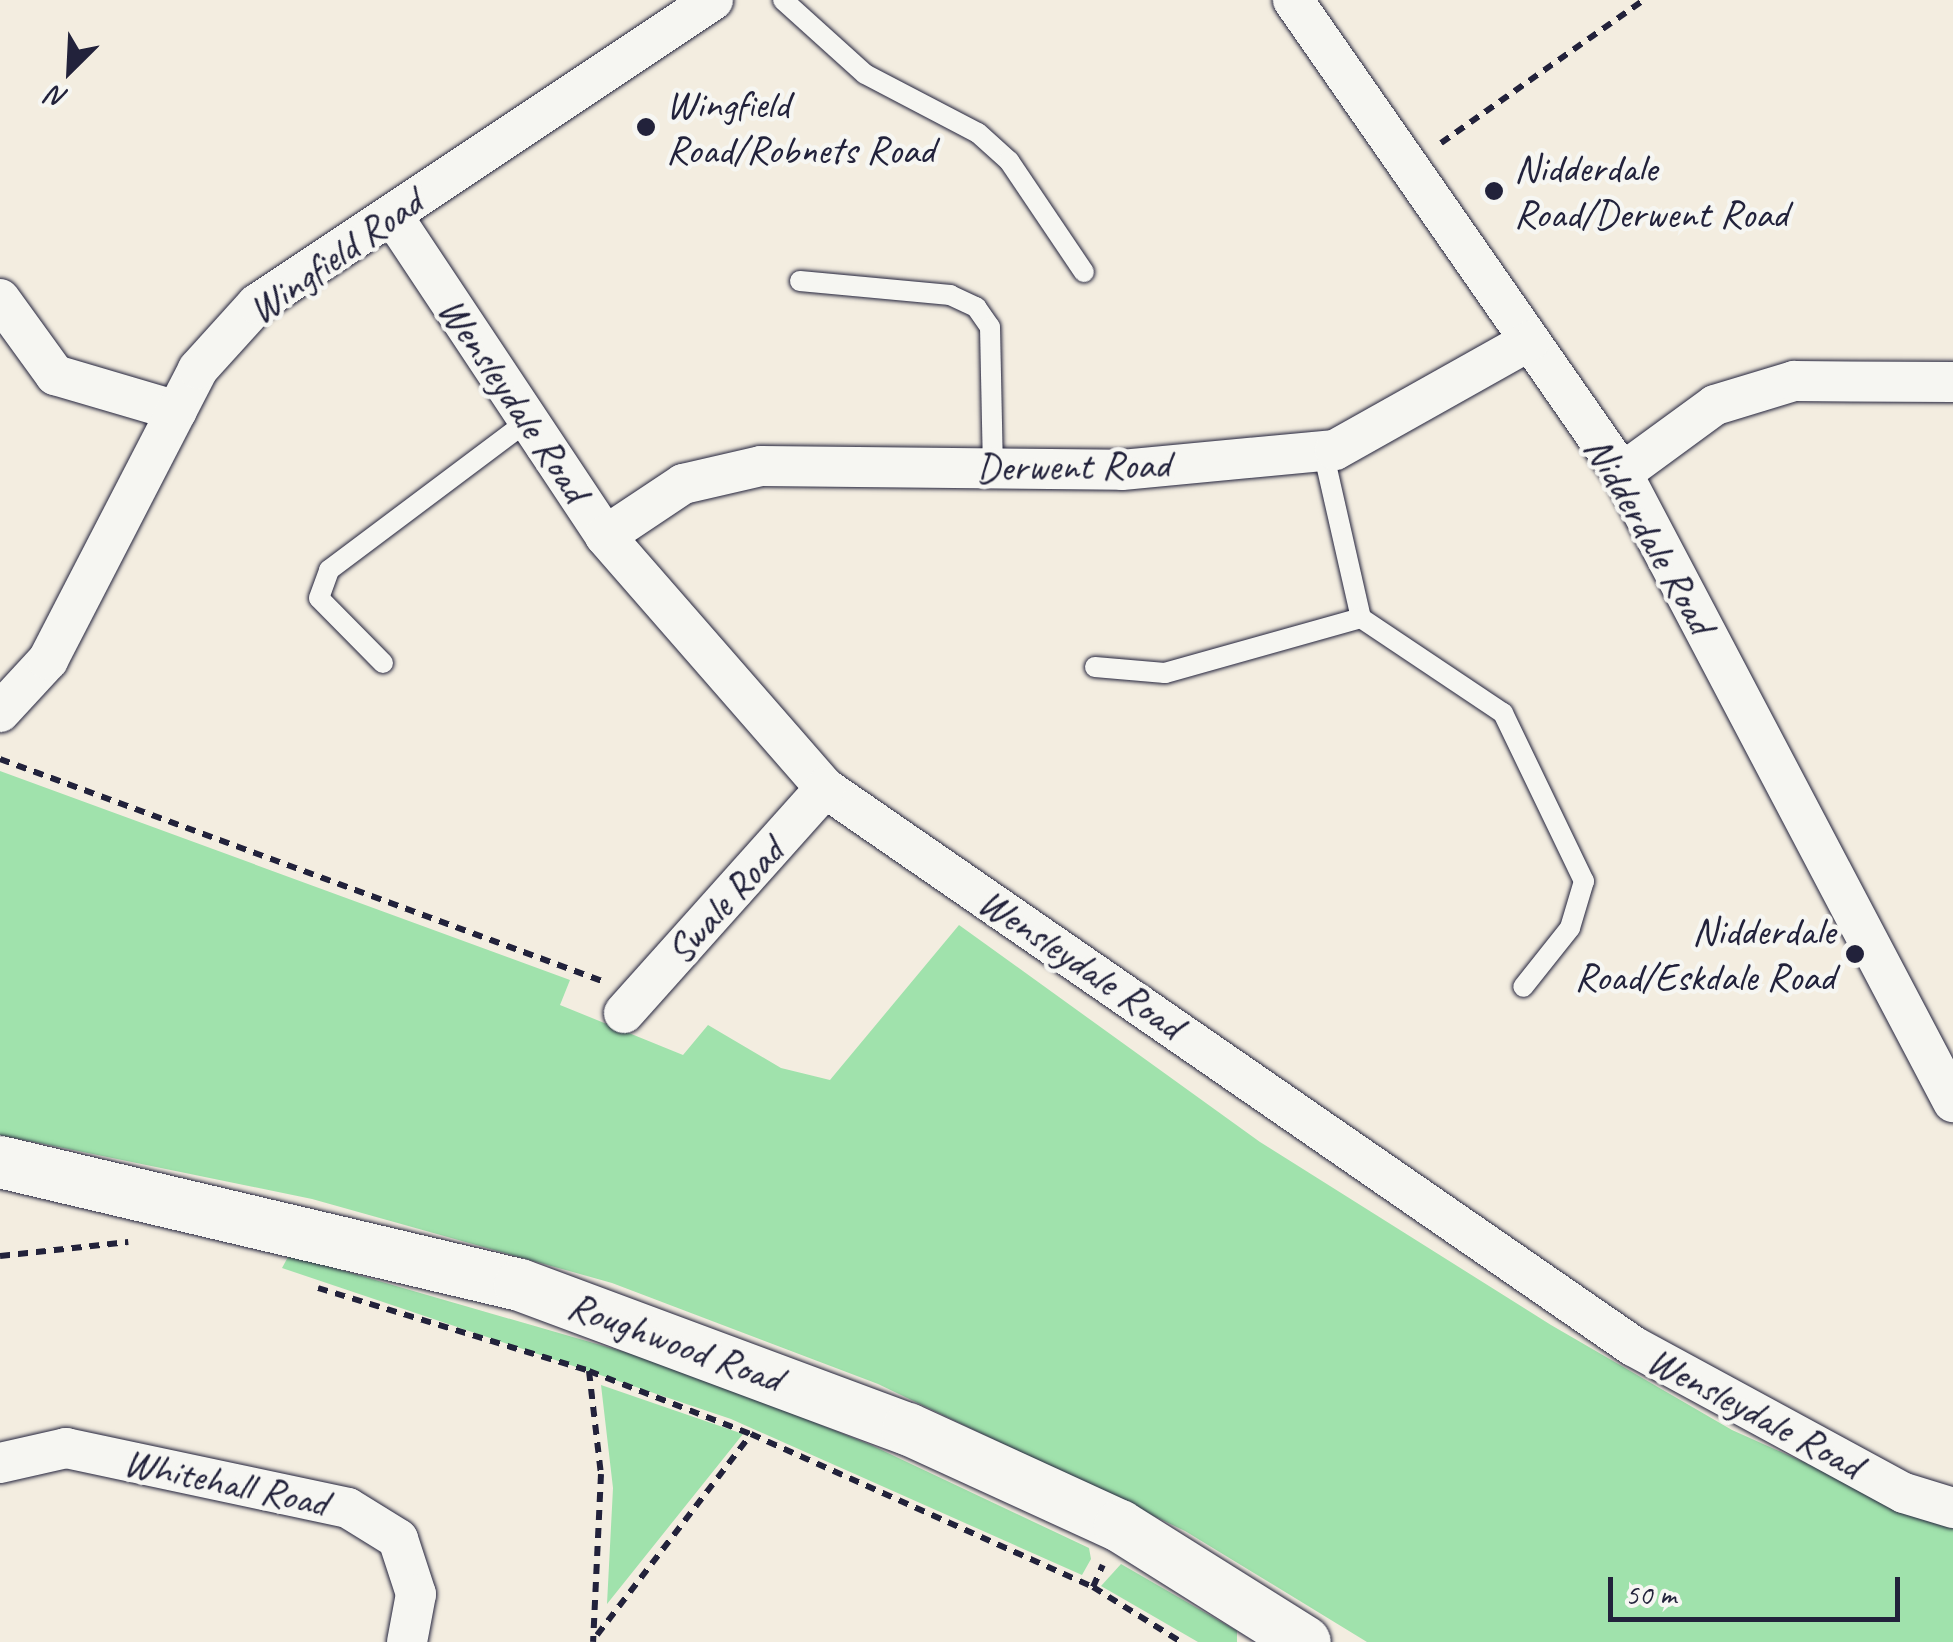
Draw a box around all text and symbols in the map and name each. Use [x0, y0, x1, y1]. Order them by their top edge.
north arrow [20, 20, 120, 120]
text: N [43, 78, 73, 117]
place label: Wingfield Road/Robnets Road [666, 80, 933, 174]
marker: Wingfield Road/Robnets Road [635, 116, 657, 138]
place label: Nidderdale Road/Derwent Road [1514, 144, 1787, 238]
street label: Wingfield Road [239, 179, 431, 333]
marker: Nidderdale Road/Derwent Road [1483, 180, 1505, 202]
street label: Wensleydale Road [428, 288, 600, 510]
street label: Nidderdale Road [1574, 428, 1726, 642]
street label: Derwent Road [976, 440, 1170, 492]
street label: Swale Road [656, 828, 794, 974]
street label: Wensleydale Road [970, 877, 1192, 1049]
place label: Nidderdale Road/Eskdale Road [1576, 907, 1835, 1001]
marker: Nidderdale Road/Eskdale Road [1844, 943, 1866, 965]
street label: Roughwood Road [562, 1281, 788, 1403]
street label: Wensleydale Road [1640, 1335, 1870, 1489]
street label: Whitehall Road [120, 1437, 332, 1527]
scale bar [1613, 1557, 1906, 1619]
text: 50 m [1625, 1575, 1676, 1613]

